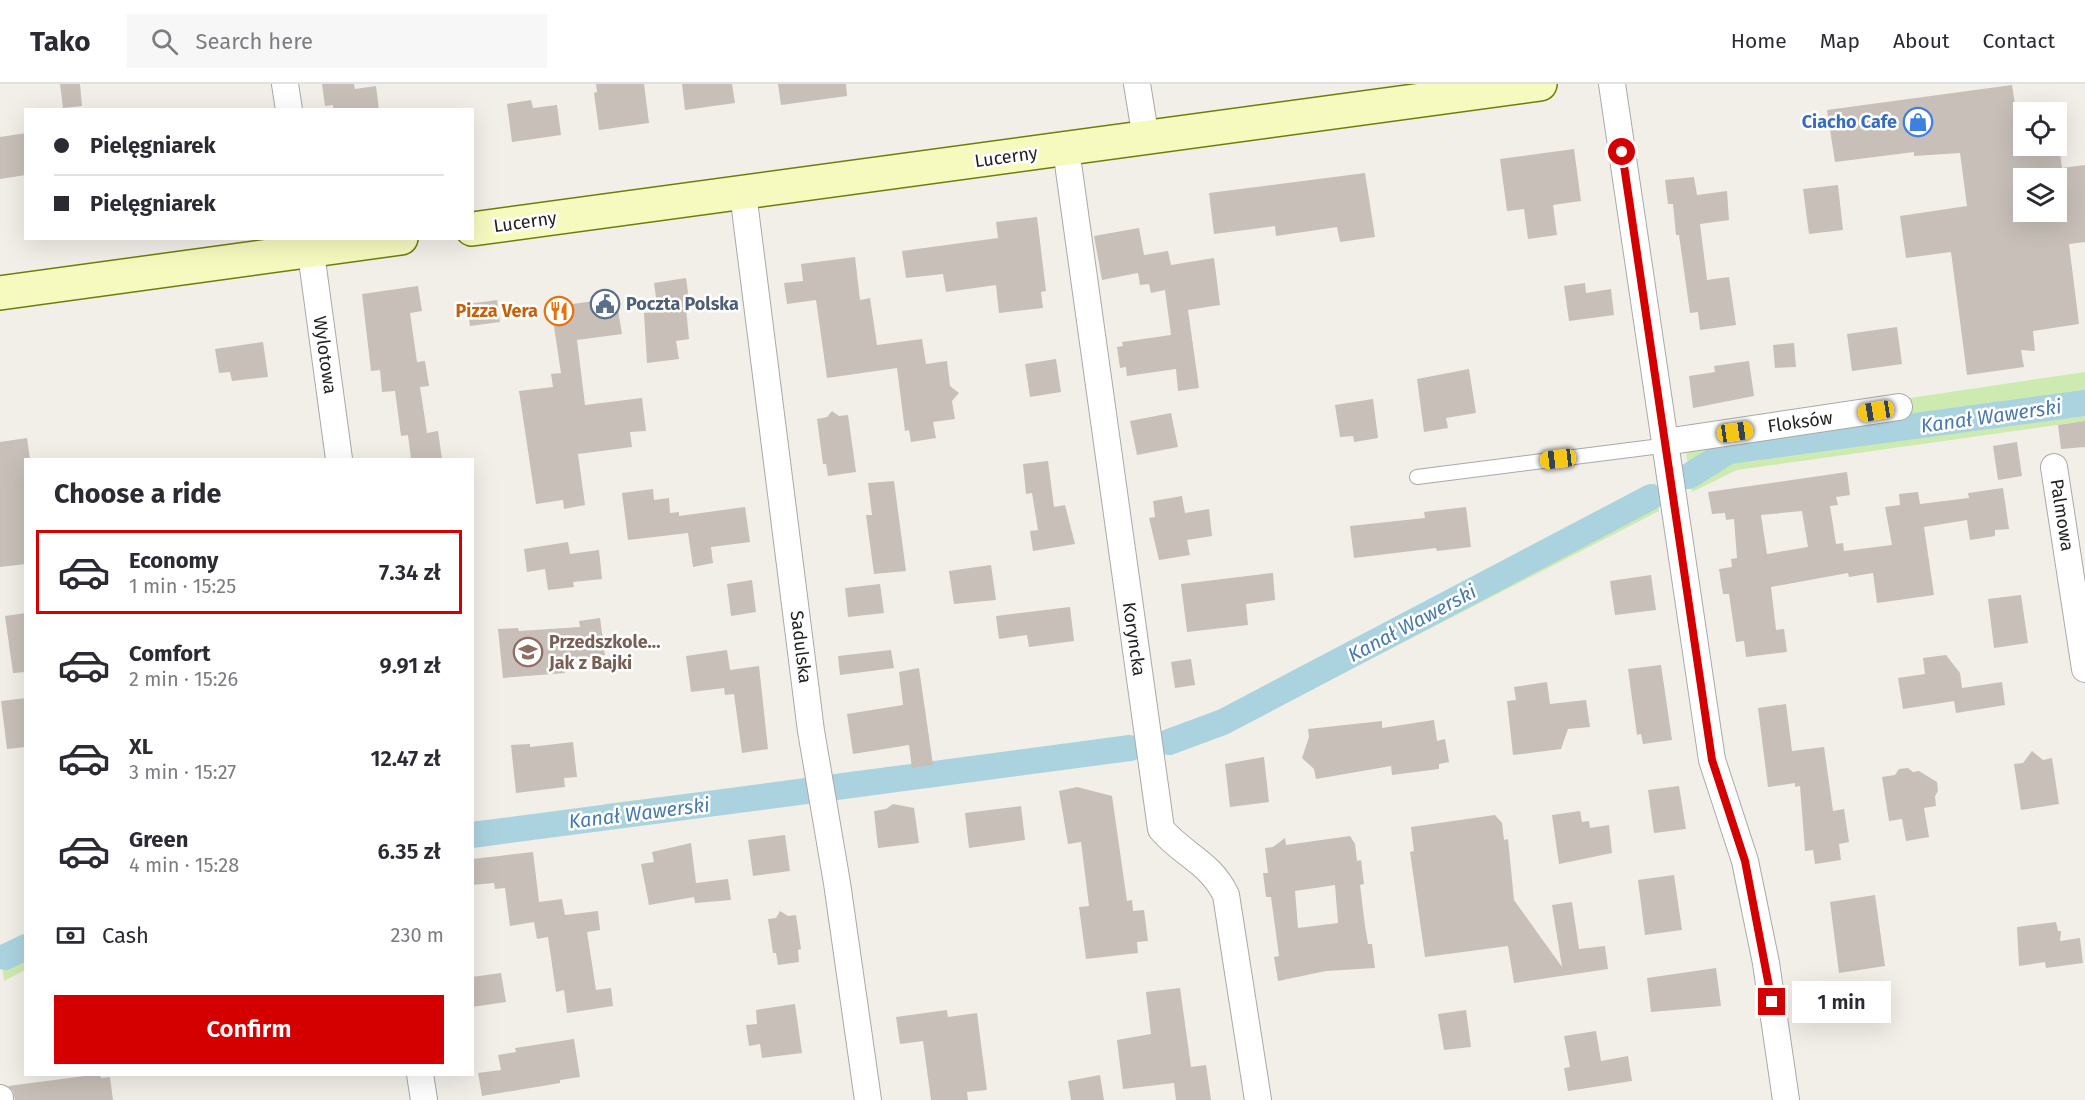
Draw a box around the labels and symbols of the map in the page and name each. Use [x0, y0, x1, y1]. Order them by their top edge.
shop icon: Ciacho Cafe [1902, 106, 1934, 138]
place label: Ciacho Cafe [1802, 111, 1897, 133]
route start [1608, 138, 1635, 165]
street label: Lucerny [973, 142, 1039, 172]
street label: Lucerny [492, 207, 558, 237]
public building icon: Poczta Polska [589, 288, 621, 320]
place label: Poczta Polska [626, 293, 739, 315]
restaurant icon: Pizza Vera [543, 295, 575, 327]
place label: Pizza Vera [456, 300, 538, 322]
street label: Wylotowa [309, 315, 341, 395]
water label: Kanał Wawerski [1919, 394, 2063, 438]
car [1857, 399, 1895, 423]
street label: Floksów [1766, 407, 1834, 437]
car [1716, 421, 1754, 443]
car [1539, 448, 1577, 470]
street label: Palmowa [2045, 477, 2079, 553]
water label: Kanał Wawerski [1344, 579, 1481, 667]
street label: Koryncka [1118, 601, 1150, 677]
street label: Sadulska [786, 609, 816, 685]
place label: Przedszkole... Jak z Bajki [548, 631, 660, 674]
school or university icon: Przedszkole... Jak z Bajki [512, 636, 544, 668]
water label: Kanał Wawerski [567, 792, 711, 834]
callout: 1 min [1793, 981, 1892, 1023]
route end [1758, 988, 1785, 1015]

